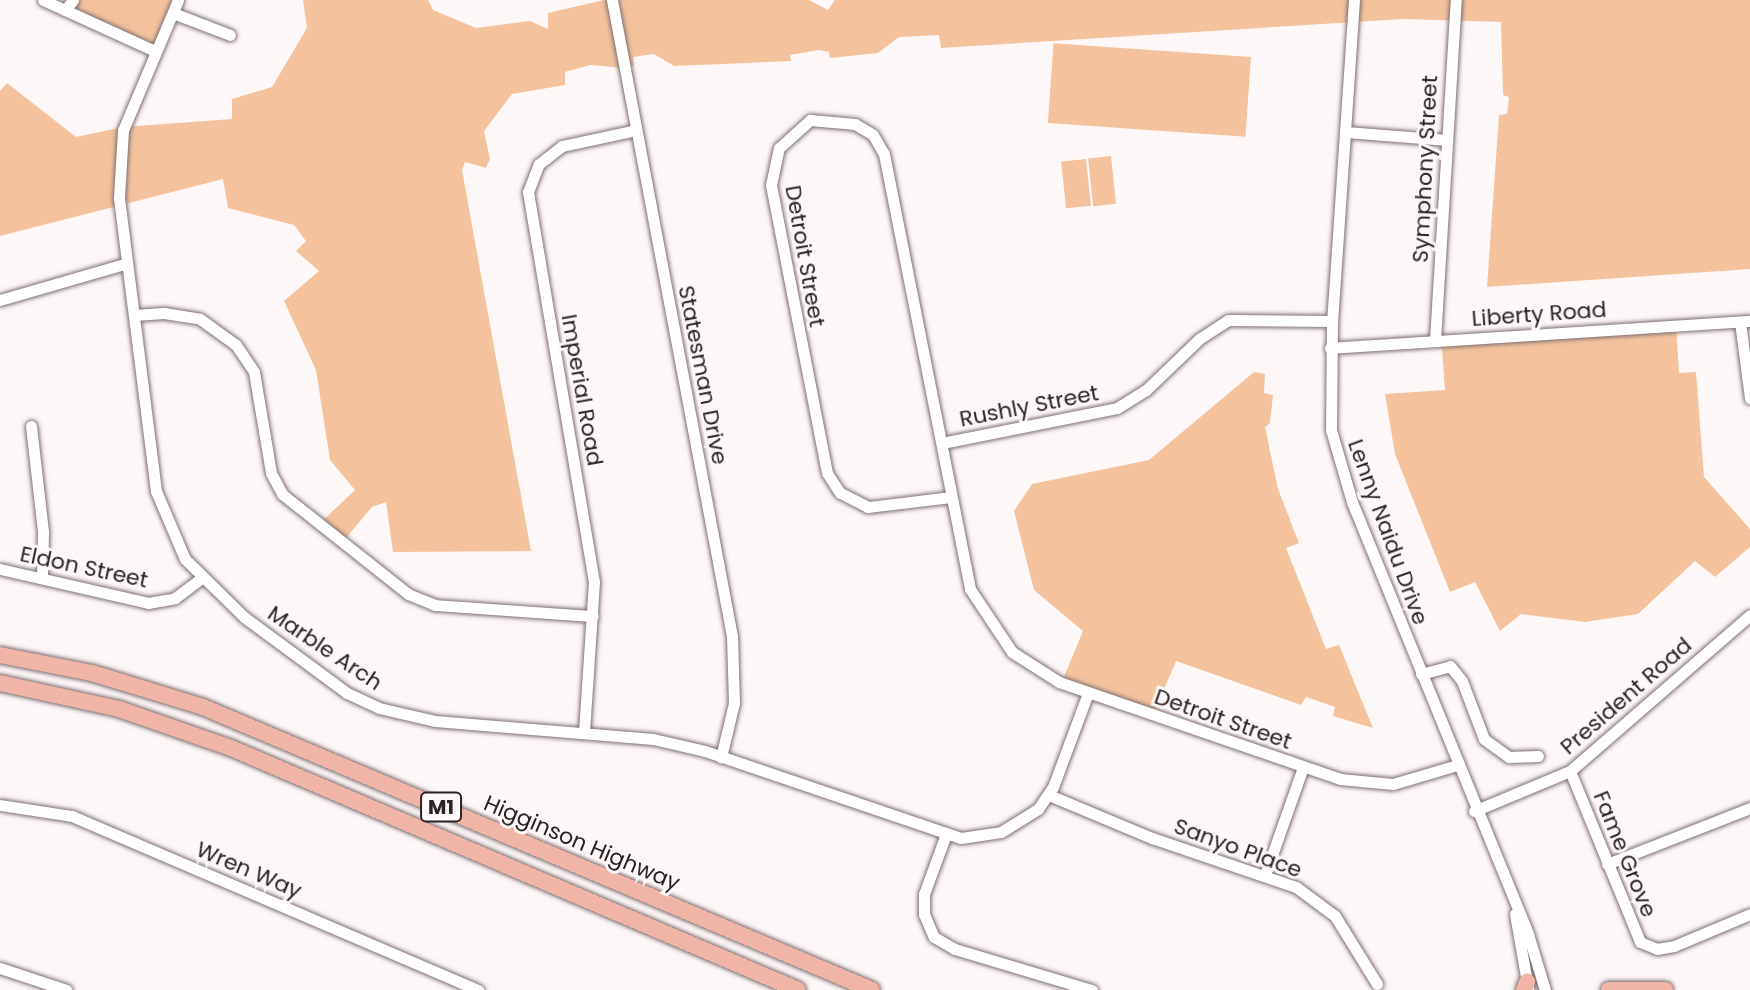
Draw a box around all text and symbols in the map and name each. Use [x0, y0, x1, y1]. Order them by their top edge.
street label: Symphony Street [1407, 75, 1443, 263]
street label: Detroit Street [780, 183, 830, 329]
street label: Statesman Drive [673, 283, 733, 467]
street label: Liberty Road [1471, 296, 1607, 332]
street label: Imperial Road [556, 312, 608, 468]
street label: Rushly Street [957, 380, 1101, 432]
street label: Lenny Naidu Drive [1342, 436, 1434, 628]
street label: Eldon Street [18, 541, 150, 593]
street label: Marble Arch [263, 600, 387, 696]
street label: President Road [1555, 632, 1697, 760]
street label: Detroit Street [1151, 683, 1295, 755]
street label: Fame Grove [1588, 787, 1662, 921]
street label: Higginson Highway [480, 790, 684, 896]
road number: M1 [419, 791, 463, 823]
street label: Sanyo Place [1170, 813, 1306, 883]
street label: Wren Way [192, 836, 306, 904]

